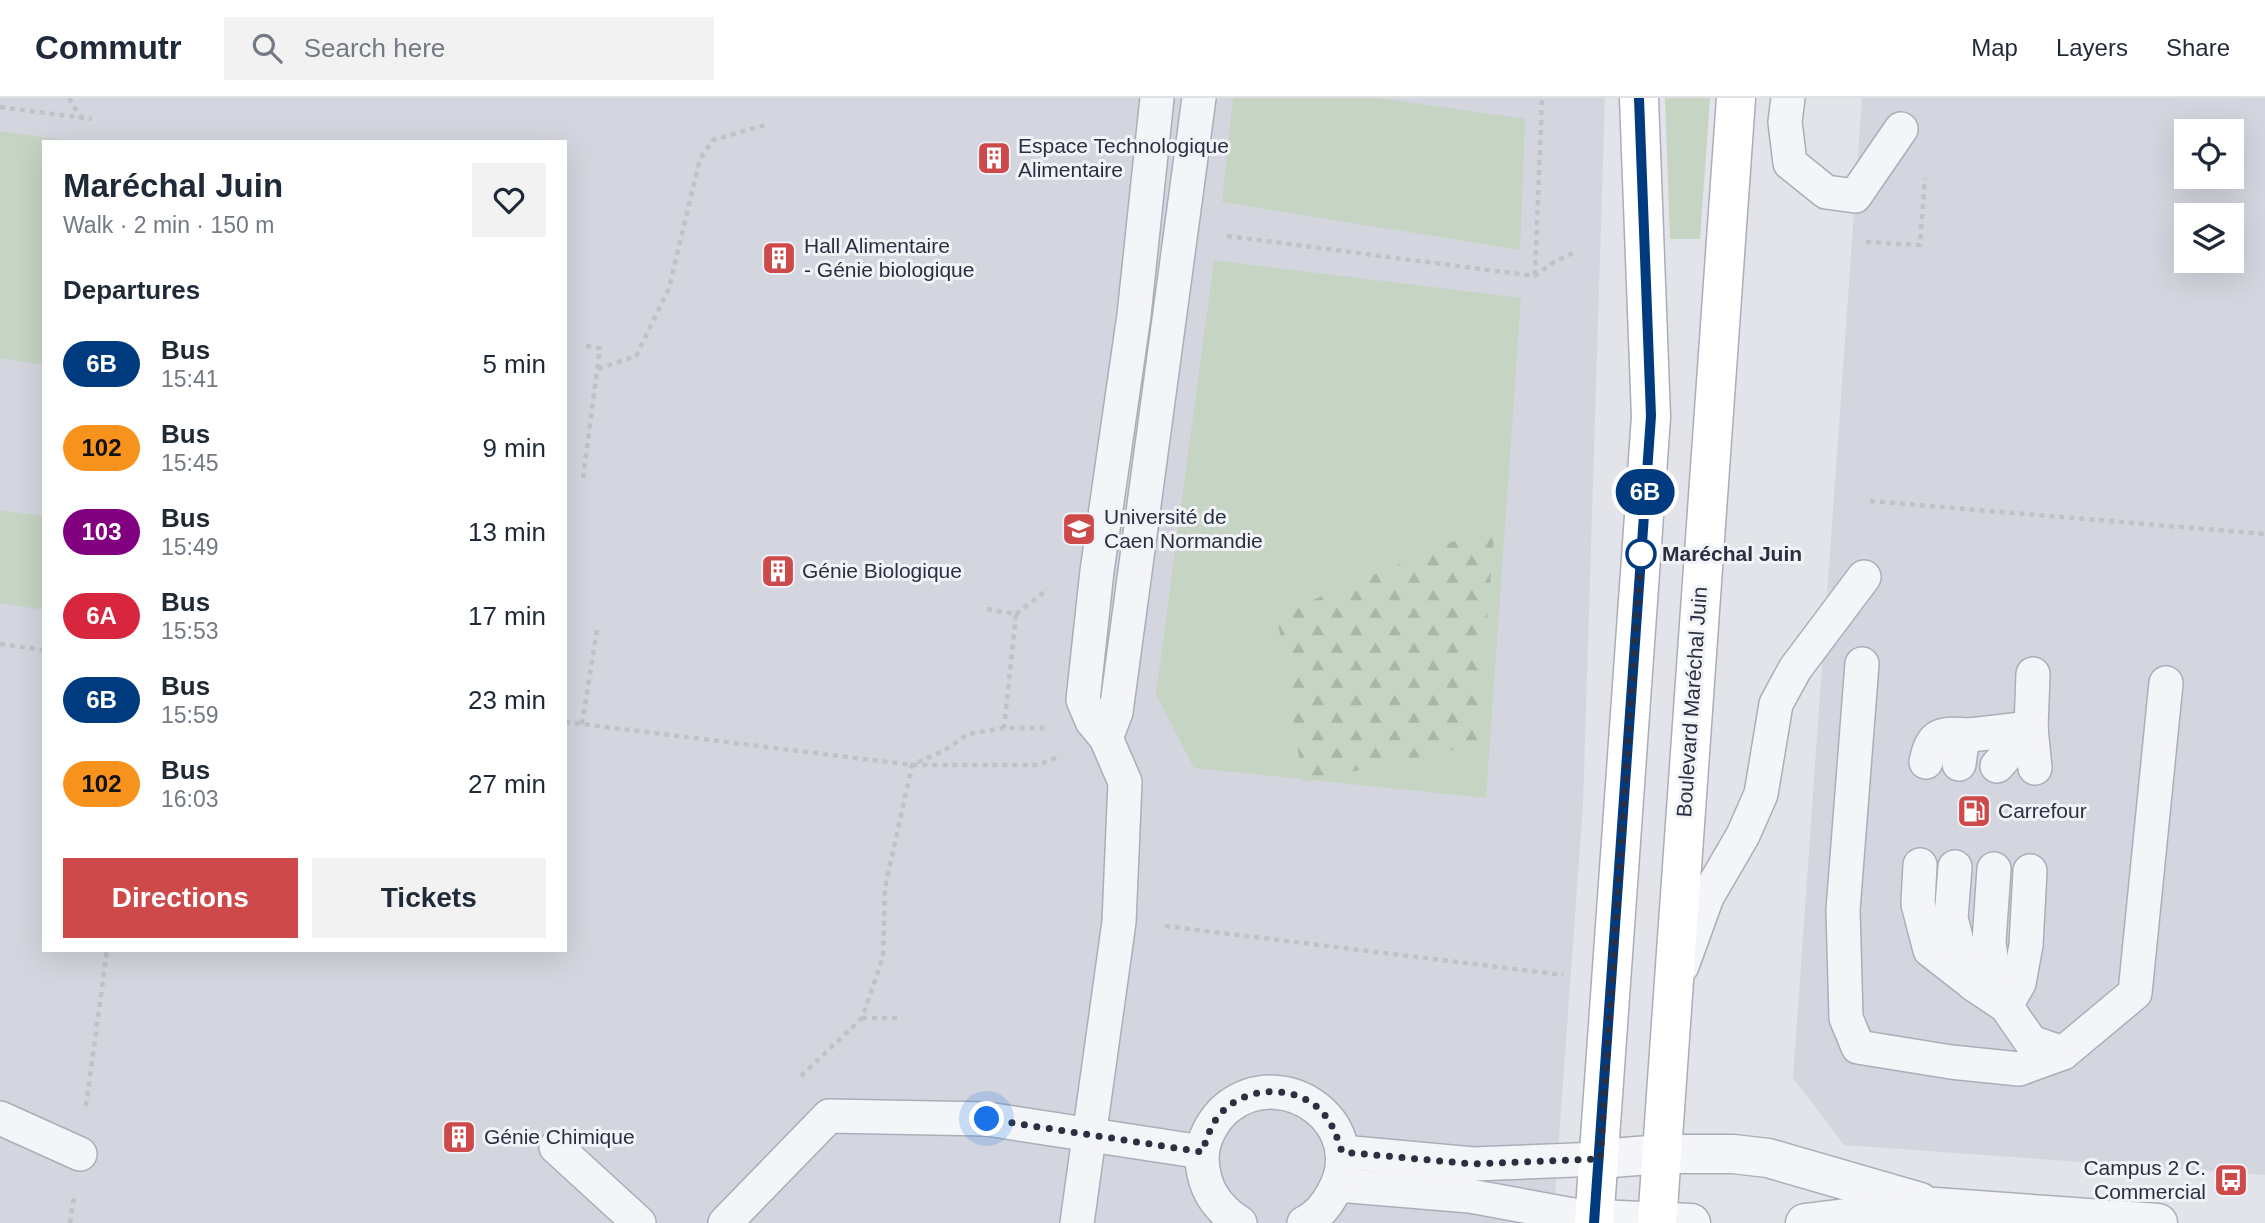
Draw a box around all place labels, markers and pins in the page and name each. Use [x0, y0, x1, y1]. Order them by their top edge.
place label: Espace Technologique Alimentaire [1018, 134, 1229, 181]
building icon: Espace Technologique Alimentaire [975, 139, 1013, 177]
place label: Hall Alimentaire - Génie biologique [804, 234, 974, 281]
building icon: Hall Alimentaire - Génie biologique [760, 239, 798, 277]
place label: Université de Caen Normandie [1104, 505, 1263, 552]
school or university icon: Université de Caen Normandie [1060, 510, 1098, 548]
marker: Maréchal Juin [1626, 539, 1656, 569]
place label: Maréchal Juin [1662, 542, 1802, 565]
building icon: Génie Biologique [759, 552, 797, 590]
place label: Génie Biologique [802, 559, 962, 582]
fuel station icon: Carrefour [1955, 792, 1993, 830]
place label: Carrefour [1998, 799, 2087, 822]
building icon: Génie Chimique [440, 1118, 478, 1156]
place label: Génie Chimique [484, 1125, 635, 1148]
place label: Campus 2 C. Commercial [2083, 1156, 2206, 1203]
bus stop icon: Campus 2 C. Commercial [2212, 1161, 2250, 1199]

